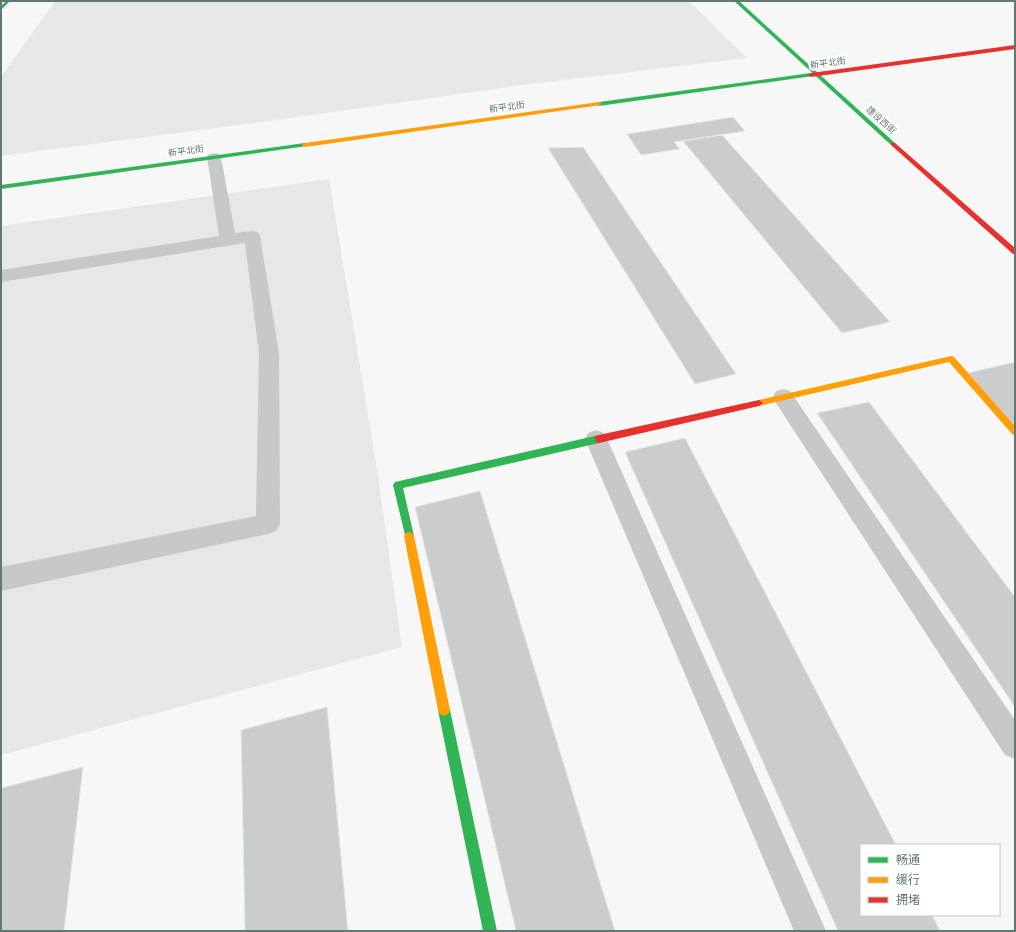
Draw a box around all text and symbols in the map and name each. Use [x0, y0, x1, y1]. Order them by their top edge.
street label: 新平北街 [809, 55, 847, 70]
street label: 新平北街 [488, 99, 526, 114]
street label: 建设西街 [864, 103, 898, 136]
street label: 新平北街 [167, 143, 205, 158]
legend [860, 844, 1000, 916]
text: 畅通 [896, 852, 920, 867]
text: 缓行 [896, 872, 920, 887]
text: 拥堵 [896, 892, 920, 907]

